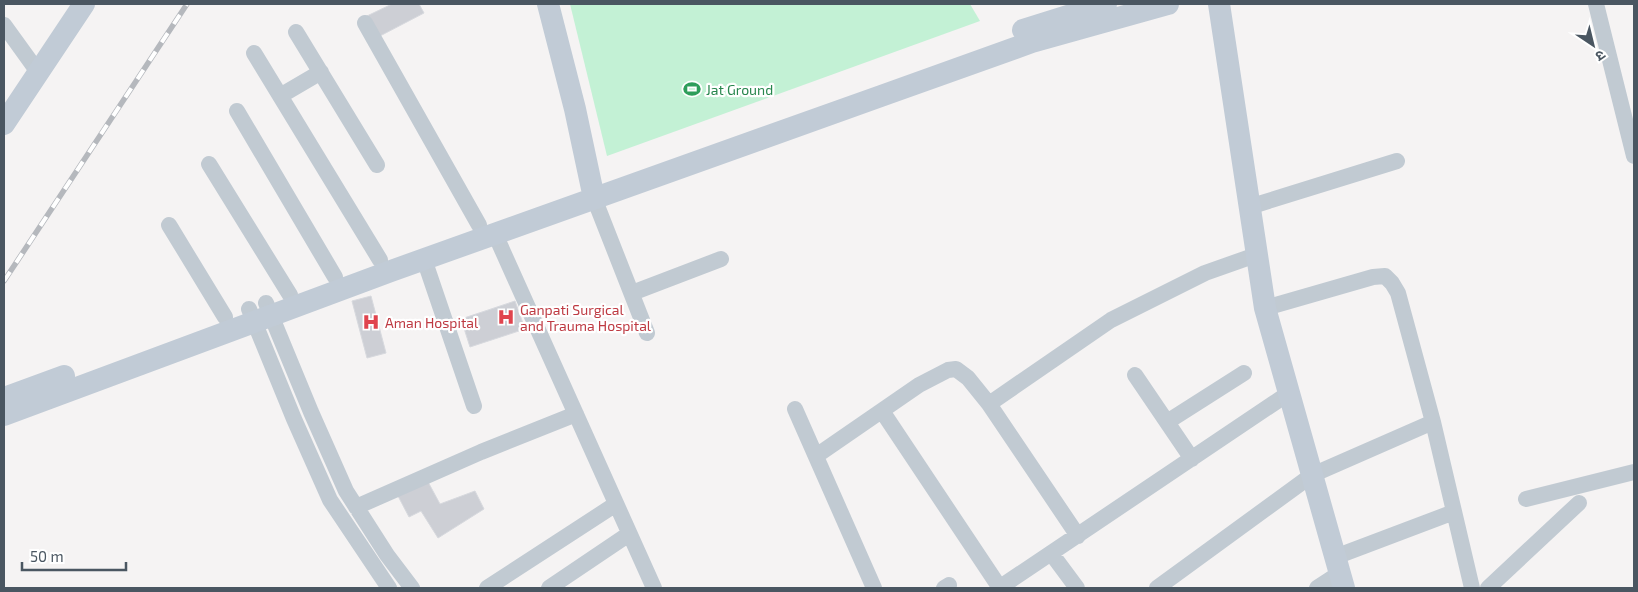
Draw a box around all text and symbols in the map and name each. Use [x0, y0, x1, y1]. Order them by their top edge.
north arrow [1568, 20, 1618, 70]
text: उ [1592, 47, 1609, 66]
sports icon: Jat Ground [682, 79, 702, 99]
place label: Jat Ground [706, 81, 773, 98]
place label: Ganpati Surgical and Trauma Hospital [520, 301, 652, 334]
hospital icon: Ganpati Surgical and Trauma Hospital [496, 307, 516, 327]
hospital icon: Aman Hospital [361, 312, 381, 332]
place label: Aman Hospital [385, 314, 479, 331]
scale bar [22, 540, 126, 572]
text: 50 m [30, 547, 64, 565]

